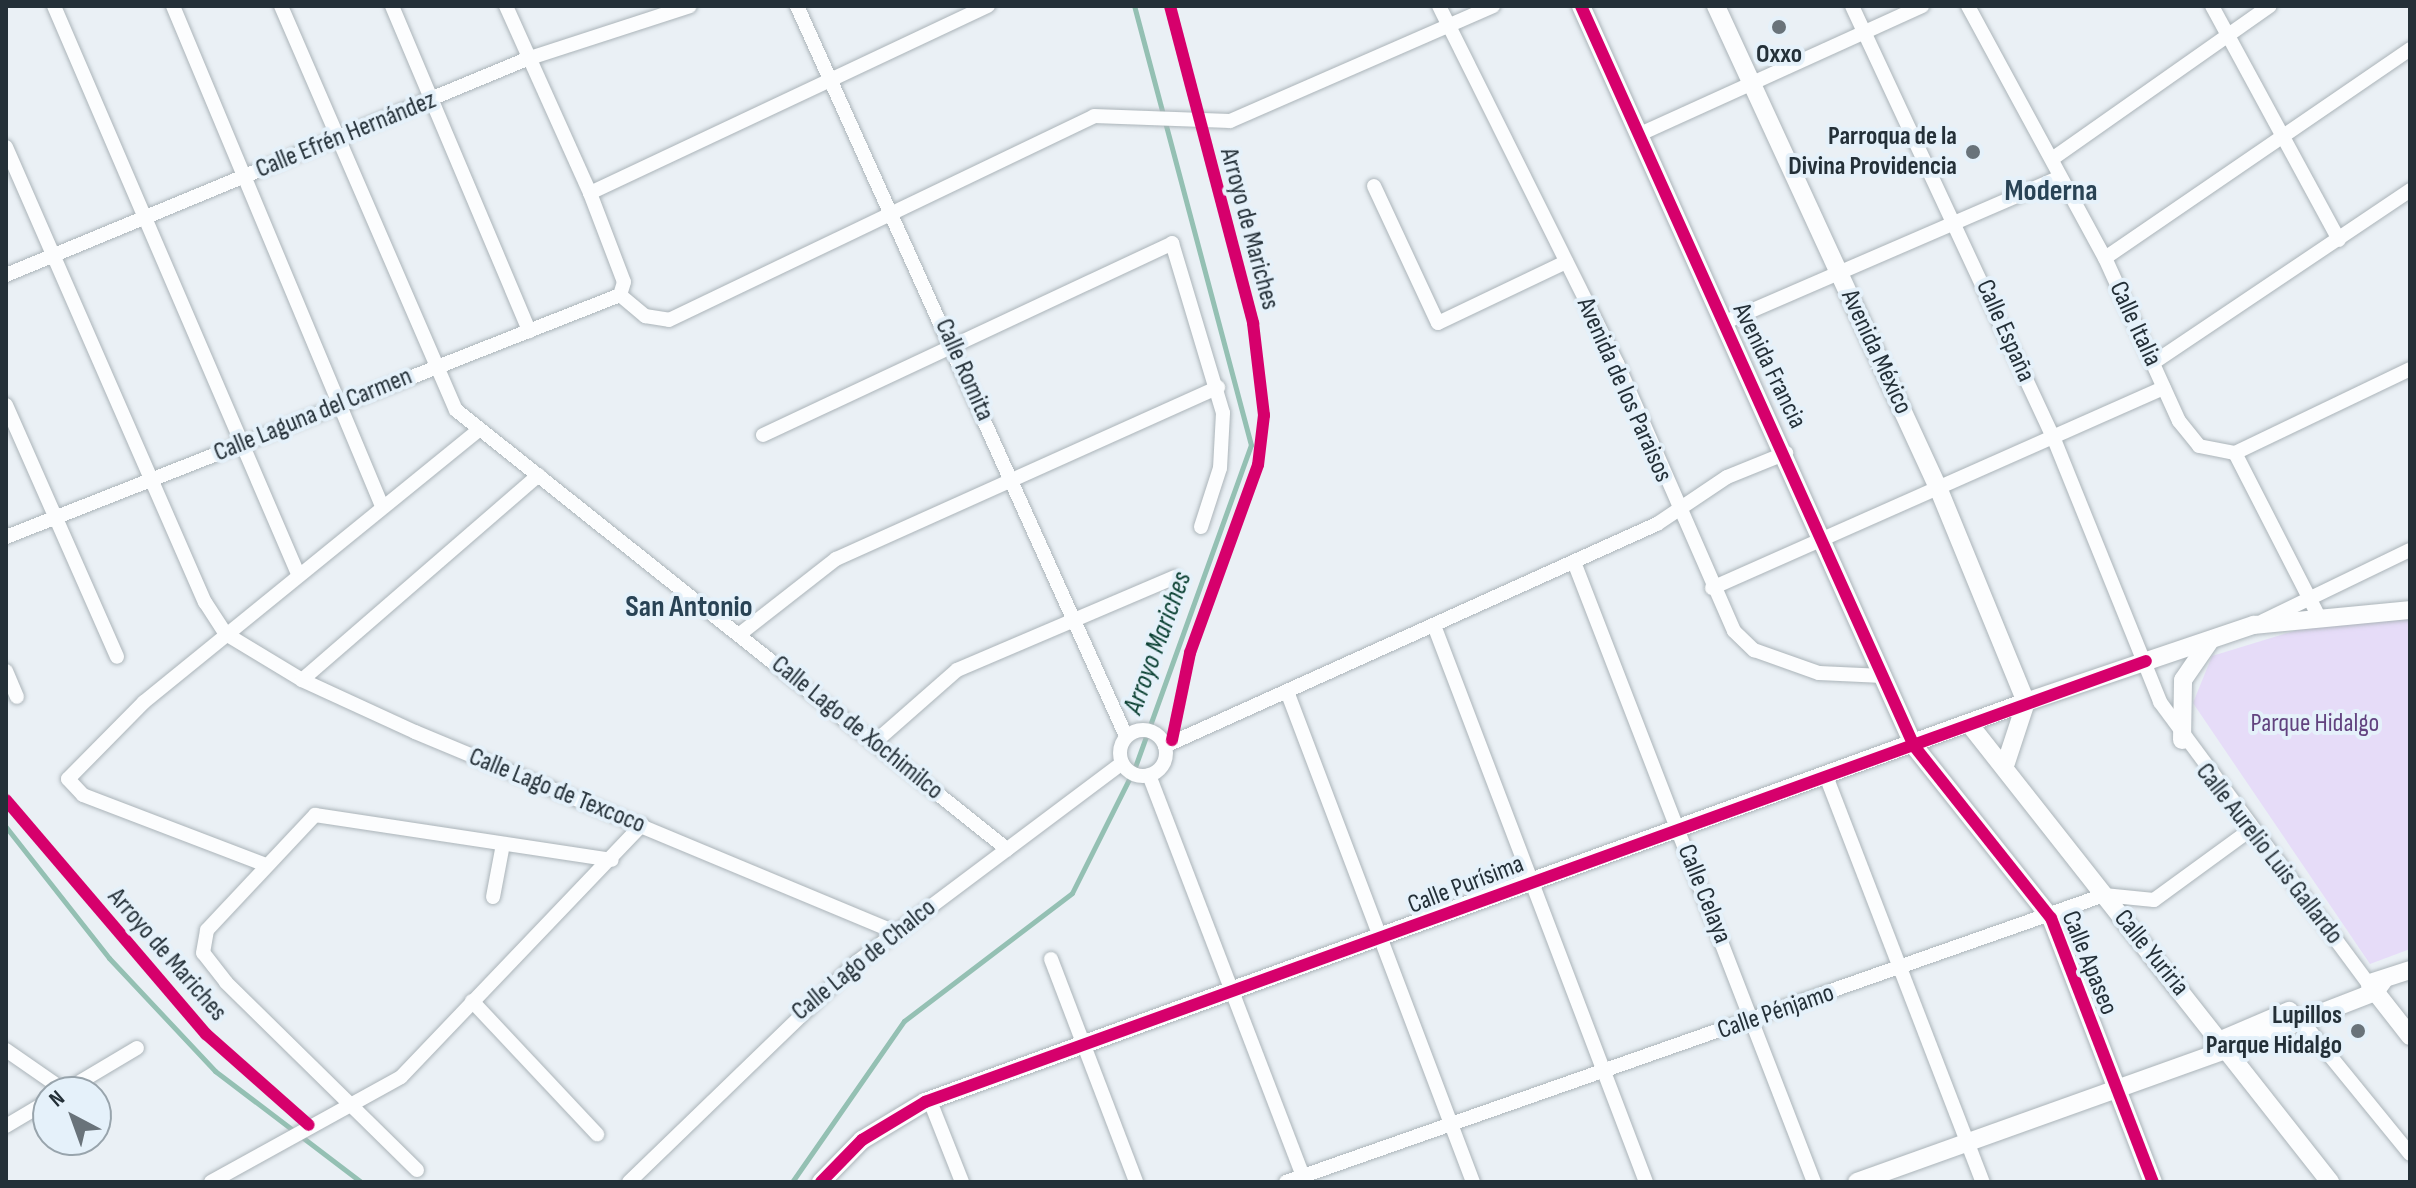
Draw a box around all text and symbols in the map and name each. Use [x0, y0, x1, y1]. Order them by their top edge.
marker: Oxxo [1770, 18, 1788, 36]
place label: Oxxo [1756, 39, 1802, 71]
street label: Calle Efrén Hernández [251, 85, 441, 185]
place label: Parroqua de la Divina Providencia [1788, 121, 1957, 182]
marker: Parroqua de la Divina Providencia [1964, 143, 1982, 161]
street label: Arroyo de Mariches [1212, 145, 1286, 313]
district label: Moderna [2005, 173, 2097, 209]
street label: Calle España [1969, 275, 2041, 387]
street label: Calle Italia [2102, 277, 2168, 371]
street label: Avenida México [1834, 285, 1918, 419]
street label: Avenida de los Paraisos [1569, 293, 1679, 487]
street label: Avenida Francia [1725, 298, 1813, 434]
street label: Calle Romita [928, 314, 1000, 426]
street label: Calle Laguna del Carmen [209, 361, 417, 469]
water label: Arroyo Mariches [1117, 567, 1199, 719]
district label: San Antonio [625, 589, 753, 625]
street label: Calle Lago de Xochimilco [765, 649, 949, 807]
park label: Parque Hidalgo [2251, 708, 2379, 740]
street label: Calle Lago de Texcoco [464, 741, 650, 841]
street label: Calle Aurelio Luis Gallardo [2189, 757, 2349, 951]
street label: Calle Celaya [1670, 840, 1738, 948]
street label: Calle Purísima [1404, 849, 1528, 921]
street label: Arroyo de Mariches [101, 882, 233, 1028]
street label: Calle Lago de Chalco [786, 892, 942, 1028]
street label: Calle Yuriria [2107, 904, 2195, 1002]
street label: Calle Apaseo [2054, 906, 2124, 1020]
street label: Calle Pénjamo [1714, 978, 1838, 1046]
place label: Lupillos Parque Hidalgo [2206, 1000, 2342, 1062]
marker: Lupillos Parque Hidalgo [2349, 1022, 2367, 1040]
north arrow [32, 1076, 112, 1156]
text: N [44, 1085, 71, 1113]

